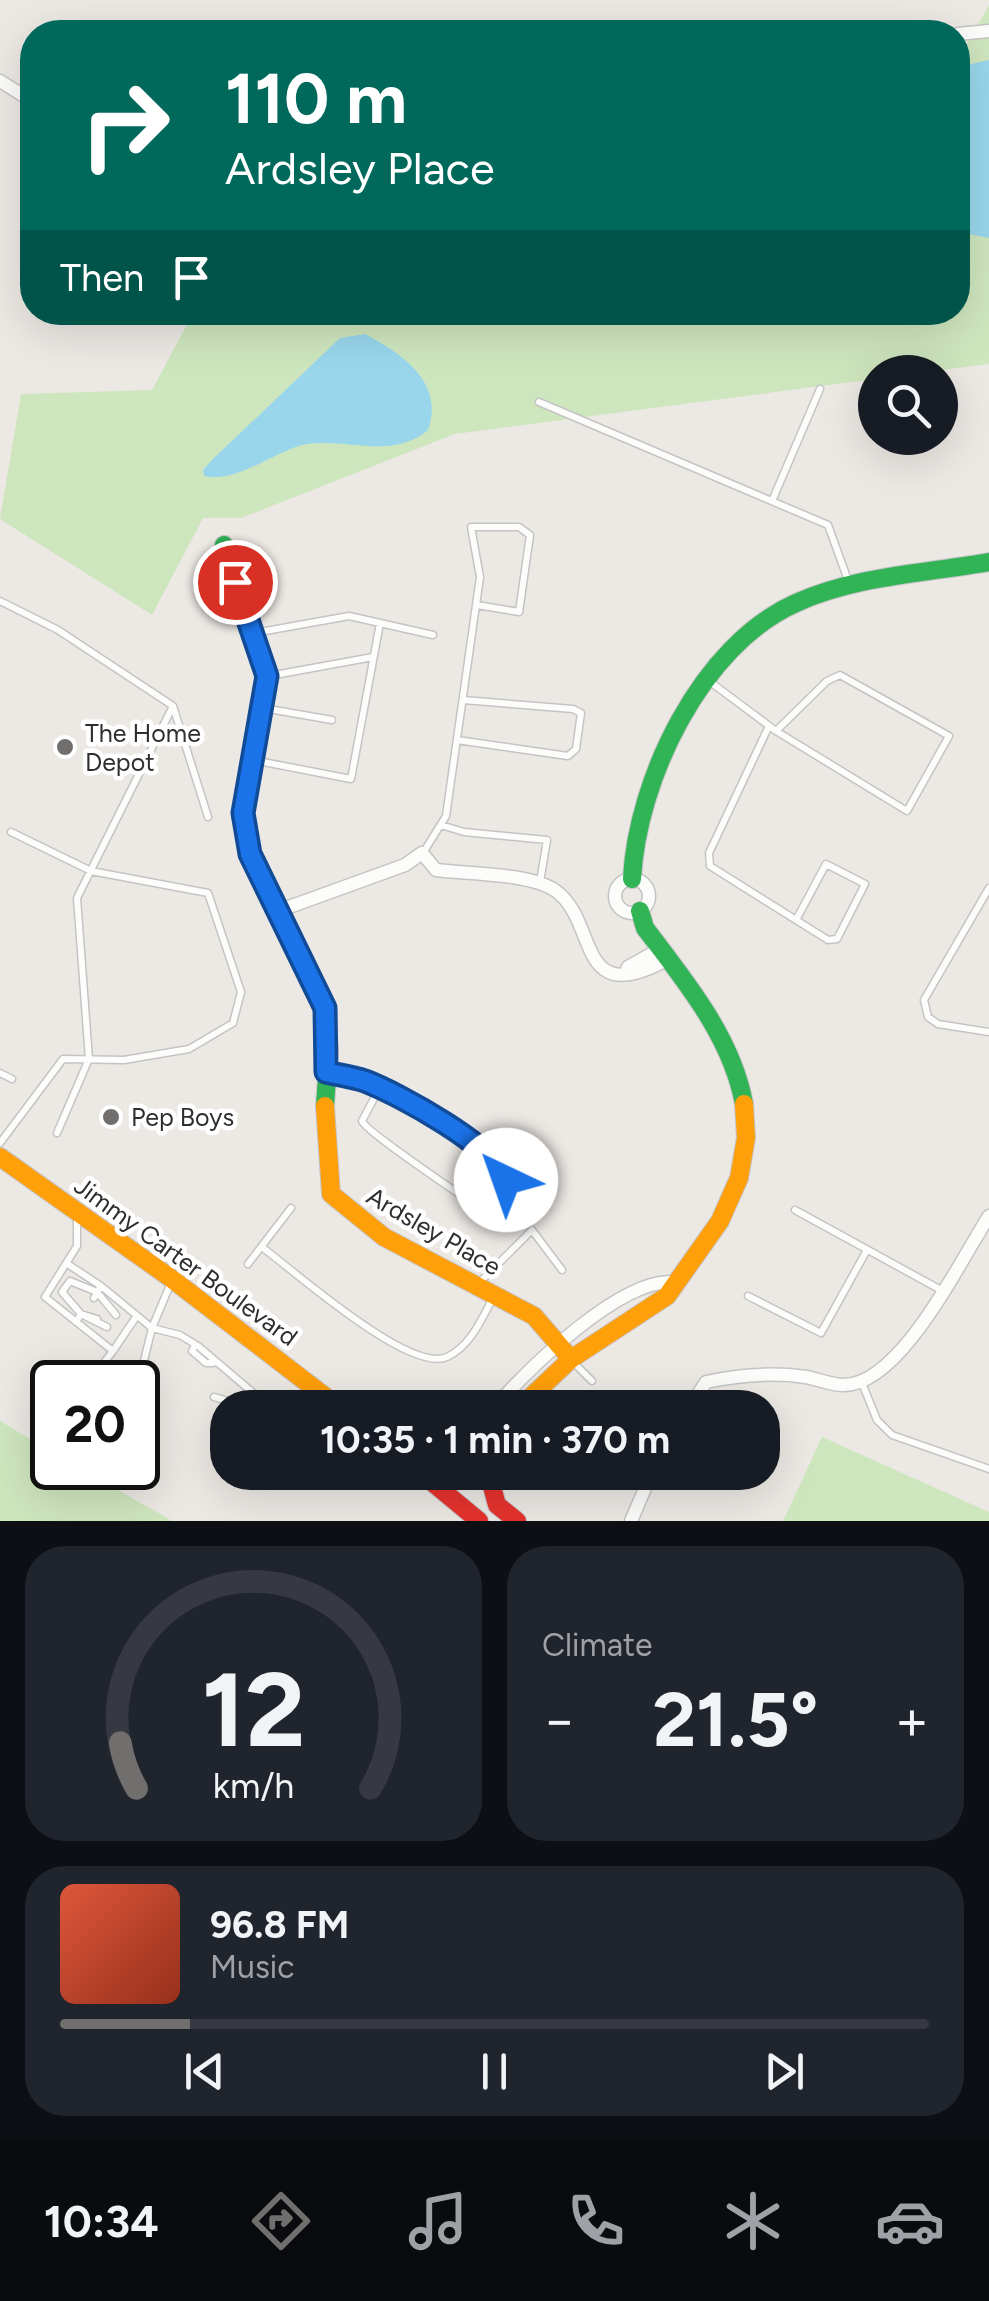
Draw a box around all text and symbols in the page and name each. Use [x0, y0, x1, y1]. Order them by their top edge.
text: 110 m [225, 56, 407, 141]
icon: right [60, 60, 190, 190]
text: Ardsley Place [225, 141, 495, 195]
icon: arrive [164, 250, 219, 305]
text: Then [60, 255, 144, 301]
map controls [858, 355, 958, 455]
button: search [858, 355, 958, 455]
pin [193, 540, 278, 625]
icon: arrive [208, 555, 263, 610]
place label: The Home Depot [85, 718, 201, 777]
marker: The Home Depot [54, 736, 76, 758]
place label: Pep Boys [131, 1102, 234, 1132]
marker: Pep Boys [100, 1106, 122, 1128]
position arrow [454, 1128, 558, 1232]
street label: Jimmy Carter Boulevard [69, 1170, 303, 1352]
street label: Ardsley Place [362, 1181, 506, 1281]
speed limit sign: 20 [30, 1360, 160, 1490]
text: 10:35 · 1 min · 370 m [320, 1417, 670, 1463]
text: Climate [542, 1626, 653, 1664]
text: 12 [201, 1647, 306, 1772]
text: 21.5° [653, 1675, 818, 1765]
text: − [542, 1687, 576, 1753]
text: + [895, 1687, 929, 1753]
text: km/h [213, 1764, 294, 1807]
text: 96.8 FM [210, 1902, 349, 1948]
text: Music [210, 1948, 295, 1986]
icon: previous [177, 2044, 232, 2099]
icon: pause [467, 2044, 522, 2099]
icon: next [757, 2044, 812, 2099]
icon: directions [246, 2186, 316, 2256]
icon: music [403, 2186, 473, 2256]
icon: phone [561, 2186, 631, 2256]
icon: climate [718, 2186, 788, 2256]
icon: car [875, 2186, 945, 2256]
text: 10:34 [44, 2194, 159, 2248]

